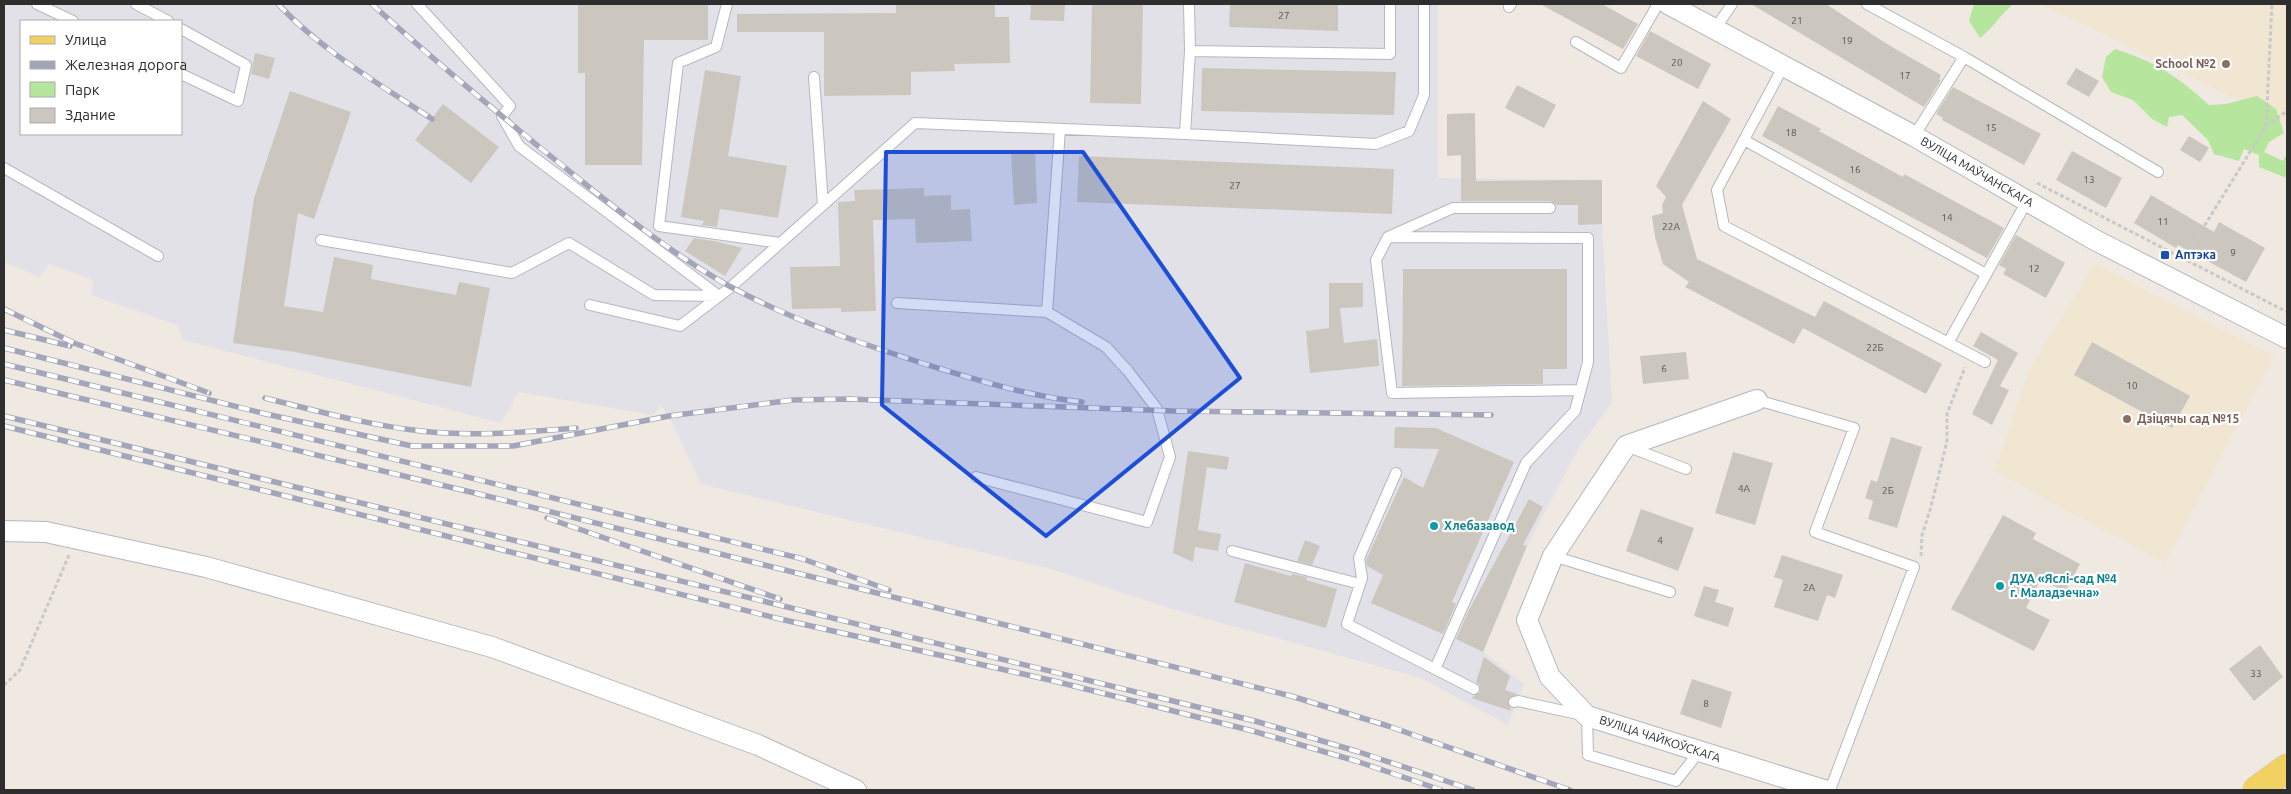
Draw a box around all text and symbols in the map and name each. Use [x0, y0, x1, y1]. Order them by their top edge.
house number: 27 [1278, 10, 1290, 21]
house number: 21 [1791, 15, 1803, 26]
legend [20, 20, 182, 135]
text: Улица [65, 31, 107, 48]
house number: 19 [1841, 35, 1853, 46]
text: Железная дорога [65, 56, 187, 73]
house number: 20 [1671, 57, 1683, 68]
place label: School №2 [2155, 57, 2216, 70]
marker: School №2 [2220, 58, 2232, 70]
house number: 17 [1899, 70, 1911, 81]
text: Парк [65, 81, 100, 98]
text: Здание [65, 106, 116, 123]
house number: 15 [1985, 122, 1997, 133]
house number: 18 [1785, 127, 1797, 138]
street label: ВУЛІЦА МАЎЧАНСКАГА [1919, 134, 2036, 209]
house number: 16 [1849, 164, 1861, 175]
house number: 13 [2083, 174, 2095, 185]
house number: 27 [1229, 180, 1241, 191]
house number: 14 [1941, 212, 1953, 223]
house number: 11 [2157, 216, 2169, 227]
house number: 22А [1662, 221, 1680, 232]
house number: 9 [2230, 247, 2236, 258]
place label: Аптэка [2175, 248, 2216, 261]
marker: Аптэка [2159, 249, 2171, 261]
house number: 12 [2028, 263, 2040, 274]
house number: 22Б [1866, 342, 1884, 353]
house number: 6 [1661, 363, 1667, 374]
house number: 10 [2126, 380, 2138, 391]
place label: Дзіцячы сад №15 [2137, 412, 2239, 425]
marker: Дзіцячы сад №15 [2121, 413, 2133, 425]
house number: 4А [1738, 483, 1751, 494]
house number: 2Б [1882, 485, 1894, 496]
place label: Хлебазавод [1444, 519, 1515, 532]
marker: Хлебазавод [1428, 520, 1440, 532]
house number: 4 [1657, 535, 1663, 546]
place label: ДУА «Яслі-сад №4 г. Маладзечна» [2010, 572, 2117, 599]
marker: ДУА «Яслі-сад №4 г. Маладзечна» [1994, 580, 2006, 592]
house number: 2А [1803, 582, 1816, 593]
house number: 33 [2250, 668, 2262, 679]
house number: 8 [1703, 698, 1709, 709]
street label: ВУЛІЦА ЧАЙКОЎСКАГА [1598, 713, 1723, 764]

